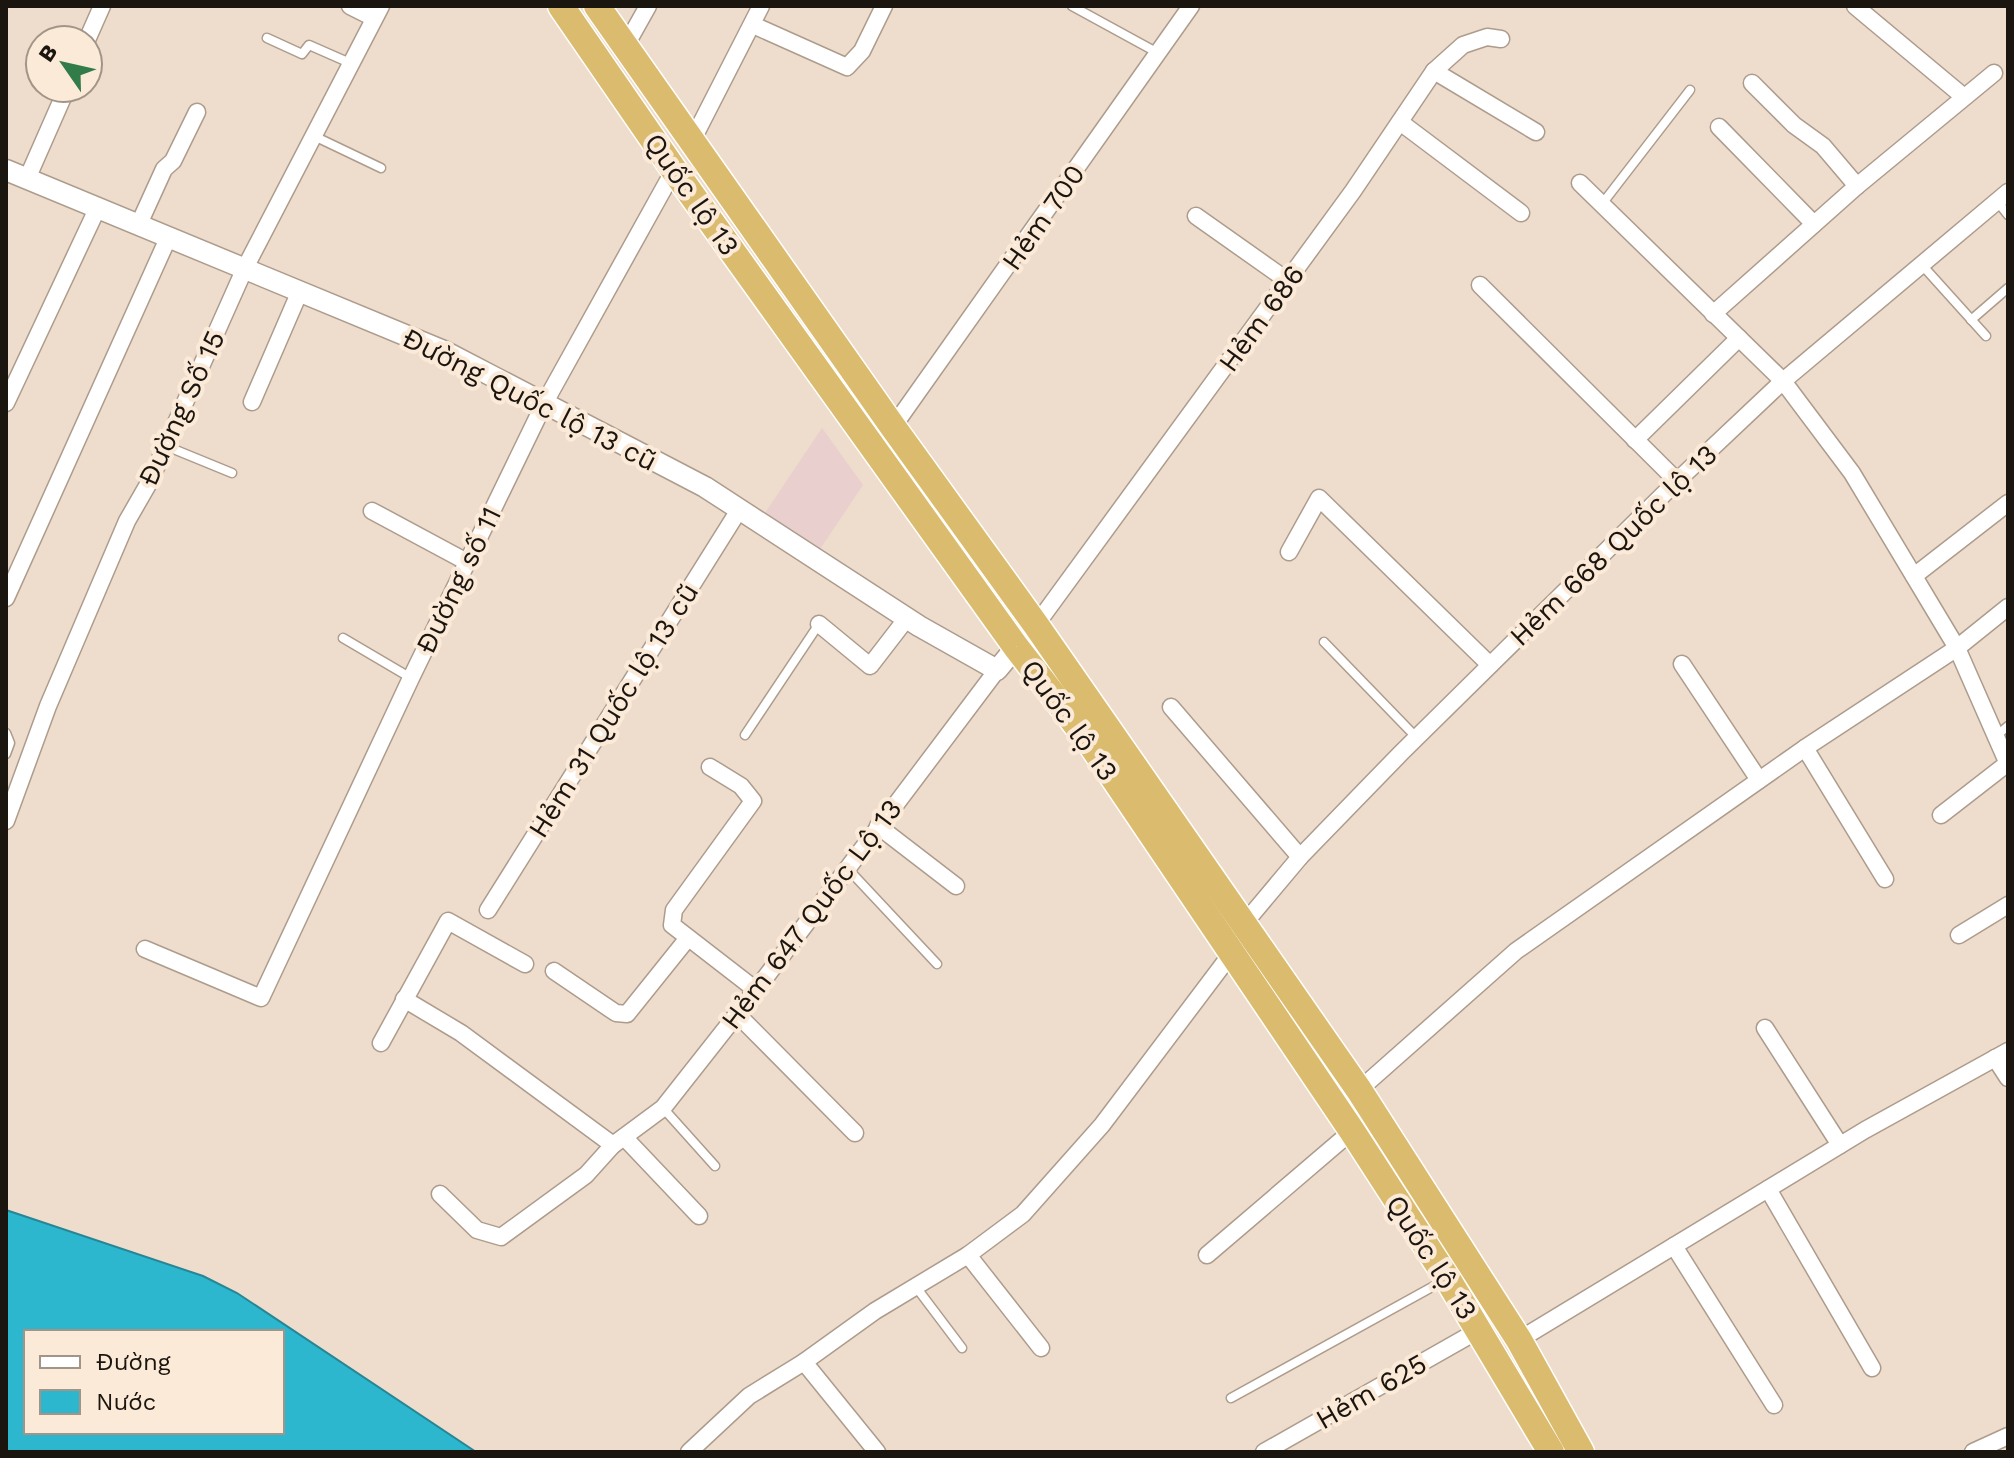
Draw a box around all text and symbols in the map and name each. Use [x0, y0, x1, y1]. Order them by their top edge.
north arrow [24, 24, 104, 104]
text: B [33, 40, 62, 66]
street label: Quốc lộ 13 [637, 127, 746, 262]
street label: Hẻm 700 [995, 158, 1092, 277]
street label: Hẻm 686 [1212, 258, 1311, 378]
street label: Đường Quốc lộ 13 cũ [397, 321, 662, 478]
street label: Đường Số 15 [131, 325, 232, 491]
street label: Hẻm 668 Quốc lộ 13 [1503, 438, 1724, 653]
street label: Đường số 11 [409, 502, 508, 659]
street label: Hẻm 31 Quốc lộ 13 cũ [522, 577, 705, 844]
street label: Quốc lộ 13 [1015, 653, 1125, 787]
street label: Hẻm 647 Quốc Lộ 13 [714, 793, 909, 1036]
street label: Quốc lộ 13 [1379, 1189, 1484, 1326]
legend [24, 1330, 284, 1434]
street label: Hẻm 625 [1310, 1347, 1432, 1436]
text: Đường [96, 1348, 171, 1376]
text: Nước [96, 1388, 156, 1416]

